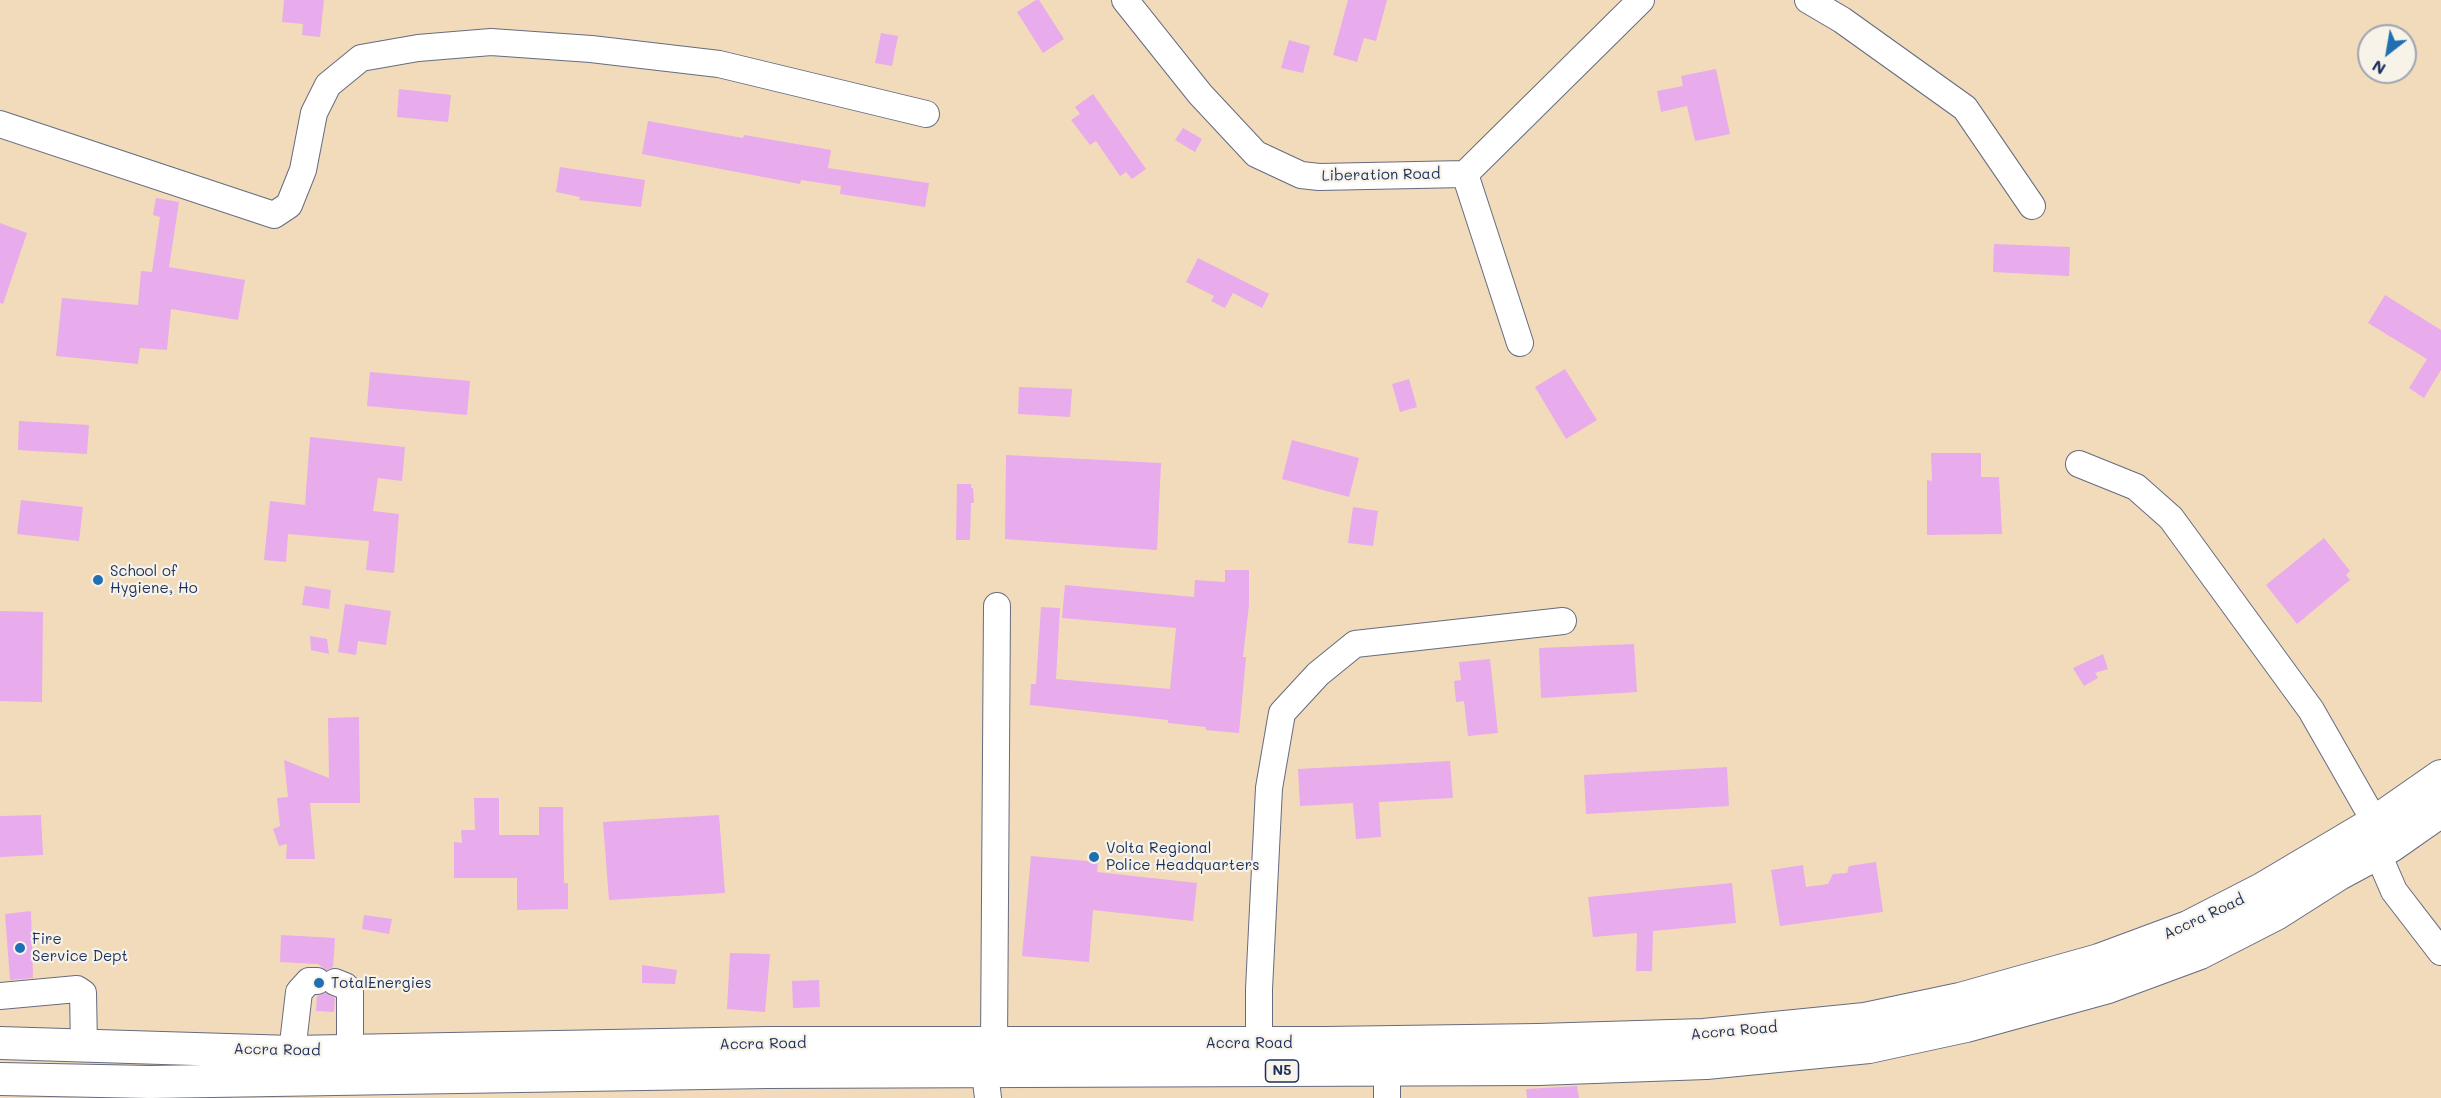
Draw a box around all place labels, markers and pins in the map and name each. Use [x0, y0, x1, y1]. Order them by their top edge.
place label: School of Hygiene, Ho [110, 562, 198, 597]
marker: School of Hygiene, Ho [91, 573, 105, 587]
place label: Volta Regional Police Headquarters [1106, 839, 1260, 874]
marker: Volta Regional Police Headquarters [1087, 850, 1101, 864]
place label: Fire Service Dept [32, 930, 128, 965]
marker: Fire Service Dept [13, 941, 27, 955]
place label: TotalEnergies [331, 974, 432, 992]
marker: TotalEnergies [312, 976, 326, 990]

